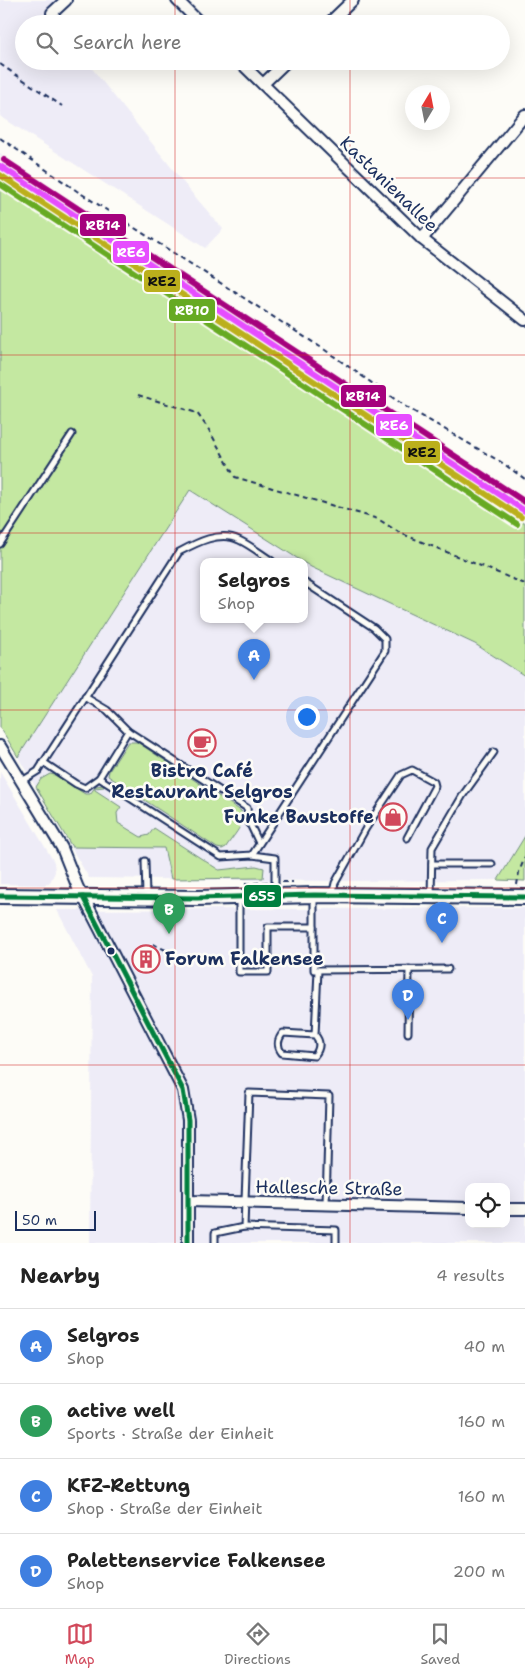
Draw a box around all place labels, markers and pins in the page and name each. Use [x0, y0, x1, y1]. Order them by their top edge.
pin: A [238, 639, 270, 680]
cafe icon: Bistro Café Restaurant Selgros [187, 728, 217, 758]
place label: Bistro Café Restaurant Selgros [111, 759, 293, 804]
shop icon: Funke Baustoffe [378, 802, 408, 832]
place label: Funke Baustoffe [224, 805, 374, 829]
pin: B [153, 893, 185, 934]
pin: C [426, 902, 458, 943]
building icon: Forum Falkensee [131, 944, 161, 974]
unlabelled marker [106, 946, 116, 956]
place label: Forum Falkensee [165, 947, 324, 971]
pin: D [392, 979, 424, 1020]

